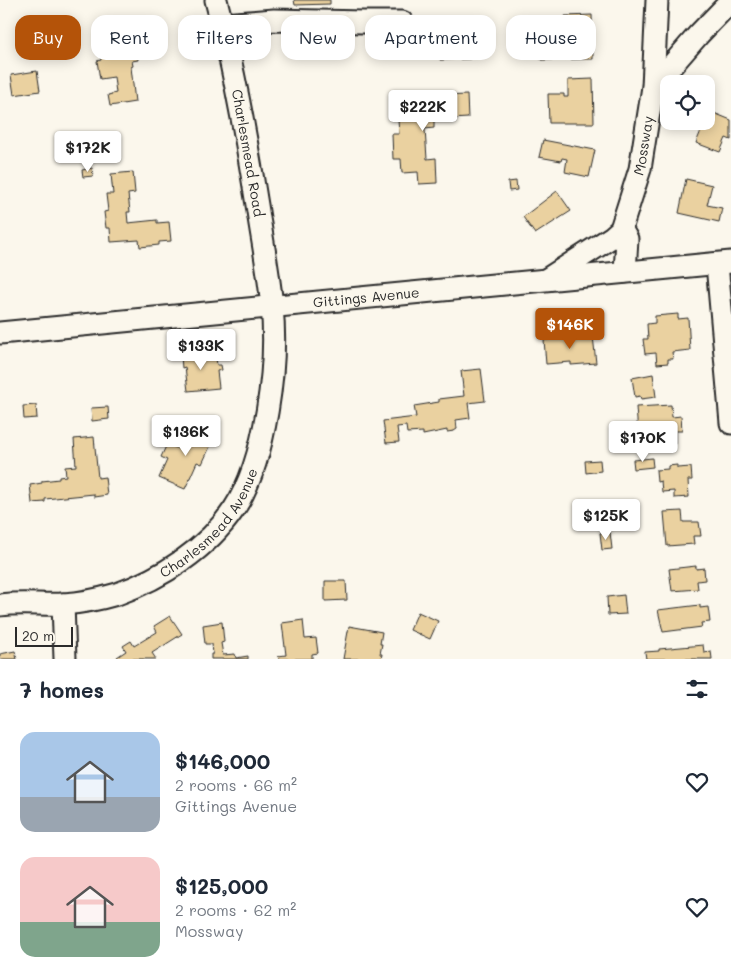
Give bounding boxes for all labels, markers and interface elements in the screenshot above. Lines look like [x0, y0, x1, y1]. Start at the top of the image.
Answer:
chip: Buy [15, 15, 81, 60]
chip: Rent [91, 15, 168, 60]
chip: Filters [178, 15, 271, 60]
chip: New [281, 15, 355, 60]
chip: Apartment [365, 15, 496, 60]
chip: House [506, 15, 596, 60]
map controls [660, 75, 715, 130]
button: locate [660, 75, 715, 130]
street label: Charlesmead Road [228, 88, 269, 218]
pin: $222K [388, 90, 458, 132]
text: $222K [399, 95, 447, 116]
street label: Mossway [629, 114, 657, 178]
pin: $172K [53, 130, 123, 173]
text: $172K [65, 136, 111, 157]
street label: Gittings Avenue [312, 282, 420, 312]
pin: $146K [535, 308, 605, 350]
text: $146K [546, 313, 594, 334]
pin: $133K [166, 328, 236, 371]
text: $133K [178, 334, 224, 355]
pin: $136K [151, 414, 221, 457]
text: $136K [163, 420, 209, 441]
pin: $170K [608, 420, 678, 463]
text: $170K [620, 426, 666, 447]
street label: Charlesmead Avenue [156, 465, 261, 582]
pin: $125K [571, 498, 641, 541]
text: $125K [583, 504, 629, 525]
scale bar [15, 624, 72, 647]
text: 20 m [22, 626, 54, 645]
icon: filters [683, 675, 711, 703]
text: 7 homes [20, 676, 104, 703]
text: $146,000 [175, 747, 270, 774]
icon: home [60, 752, 120, 812]
icon: heart [683, 768, 711, 796]
text: 2 rooms · 66 m² [175, 774, 297, 795]
text: Gittings Avenue [175, 795, 297, 816]
text: $125,000 [175, 872, 268, 899]
icon: home [60, 877, 120, 937]
icon: heart [683, 893, 711, 921]
text: 2 rooms · 62 m² [175, 899, 296, 920]
text: Mossway [175, 920, 244, 941]

